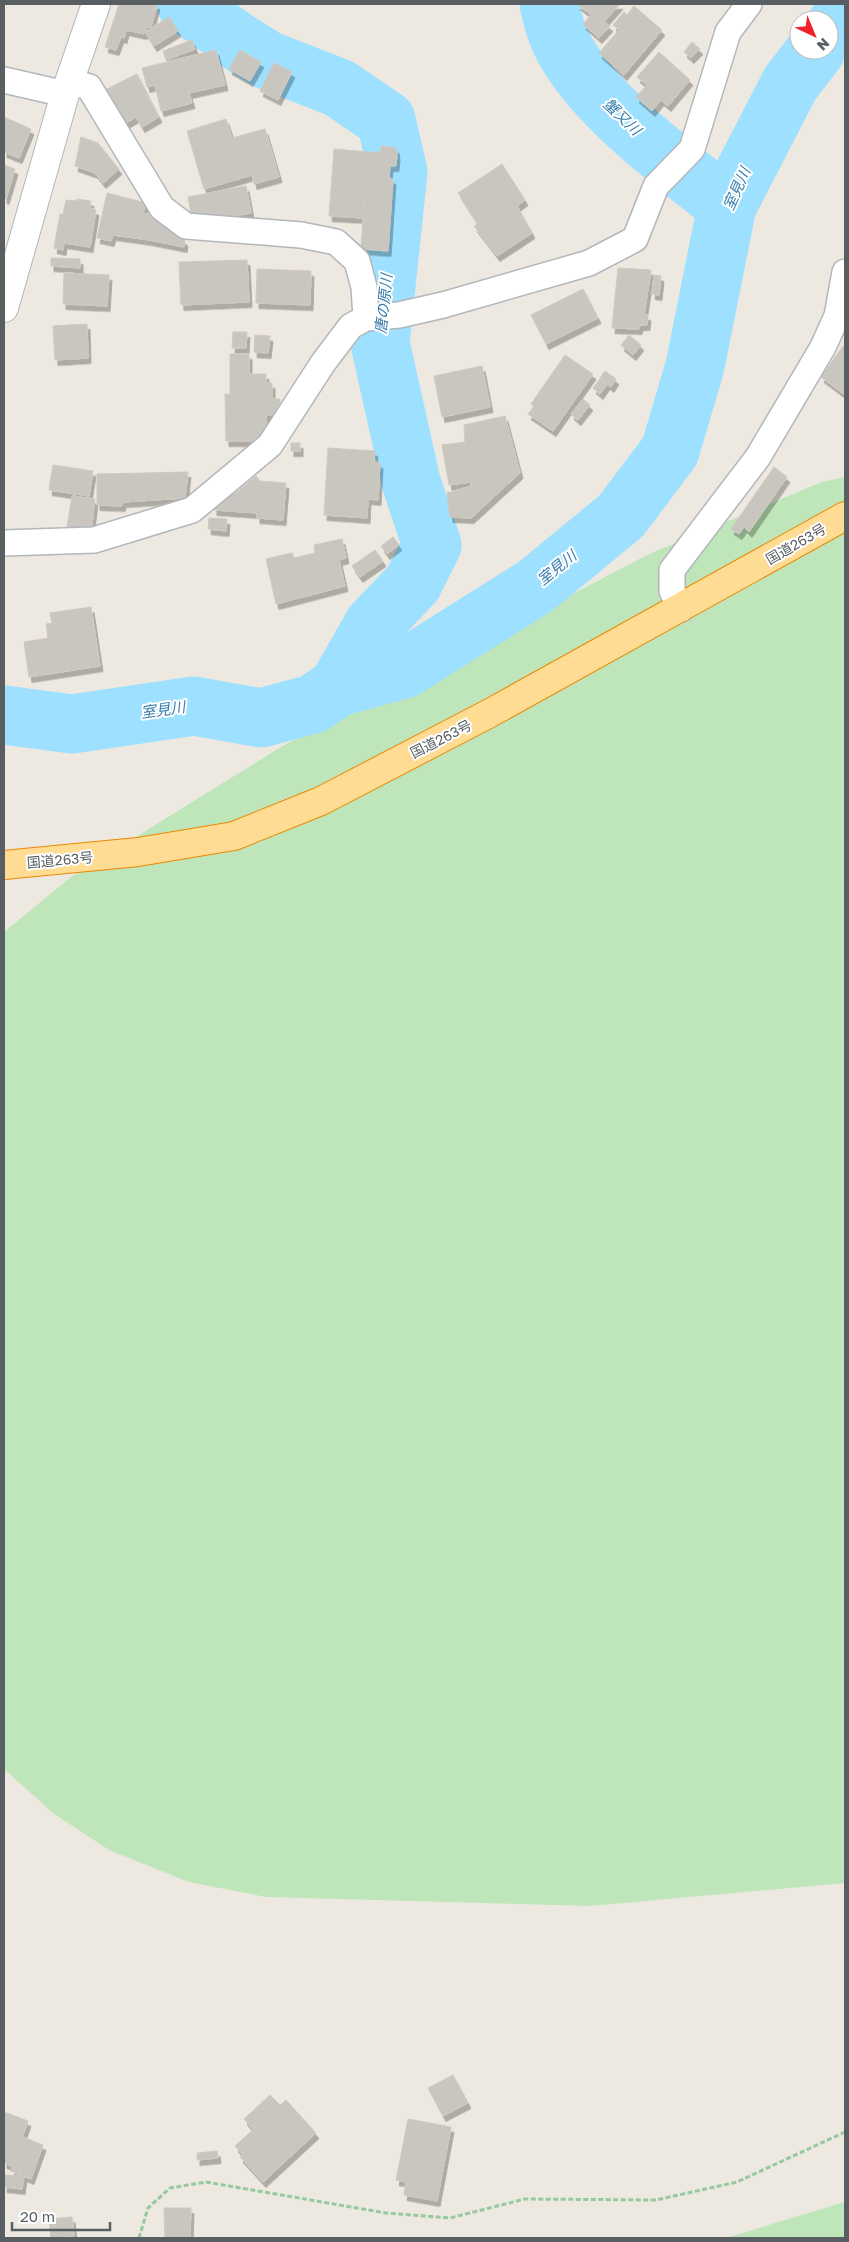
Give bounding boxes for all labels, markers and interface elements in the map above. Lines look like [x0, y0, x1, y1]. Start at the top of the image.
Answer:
north arrow [789, 10, 839, 60]
text: N [814, 35, 833, 55]
water label: 蟹又川 [600, 94, 647, 140]
water label: 室見川 [719, 163, 754, 213]
water label: 唐の原川 [371, 271, 395, 335]
street label: 国道263号 [763, 520, 829, 568]
water label: 室見川 [533, 545, 581, 588]
water label: 室見川 [139, 697, 188, 721]
street label: 国道263号 [407, 716, 474, 761]
street label: 国道263号 [26, 848, 94, 871]
scale bar [12, 2200, 110, 2232]
text: 20 m [20, 2207, 55, 2225]

